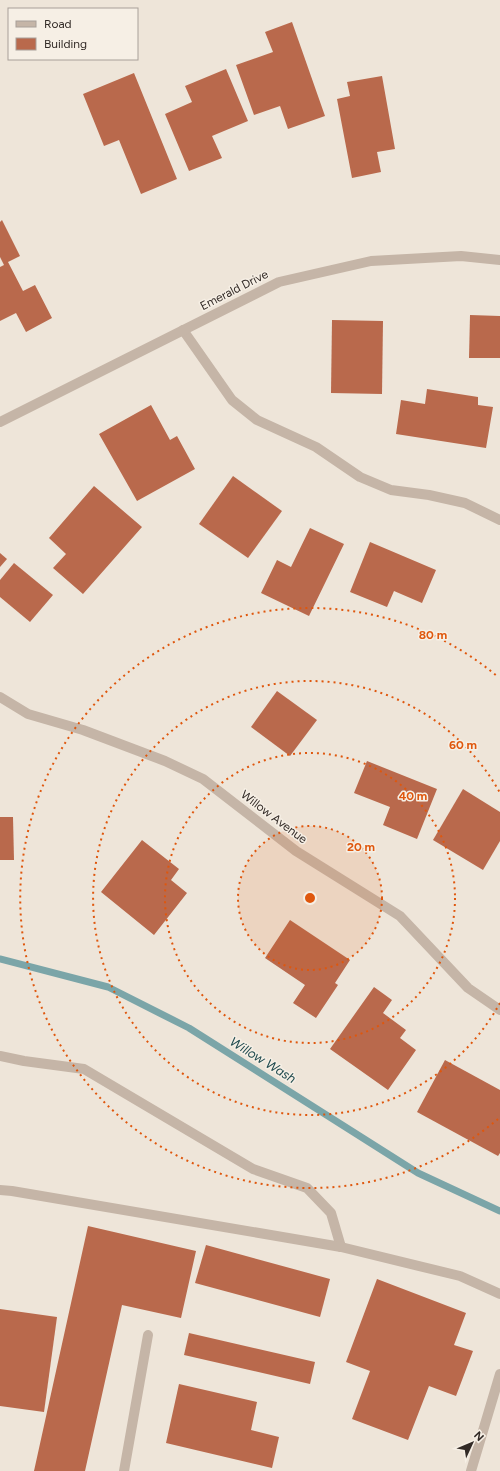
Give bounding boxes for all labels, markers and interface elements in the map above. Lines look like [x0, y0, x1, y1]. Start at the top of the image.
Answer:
legend [8, 8, 138, 60]
text: Road [44, 17, 72, 31]
text: Building [44, 37, 87, 51]
street label: Emerald Drive [198, 267, 271, 313]
text: 80 m [419, 628, 447, 642]
text: 60 m [449, 738, 477, 752]
street label: Willow Avenue [238, 788, 310, 847]
text: 40 m [399, 789, 427, 803]
text: 20 m [347, 840, 375, 854]
centre of rings [303, 891, 317, 905]
water label: Willow Wash [227, 1034, 299, 1086]
north arrow [452, 1423, 492, 1463]
text: N [471, 1429, 486, 1444]

